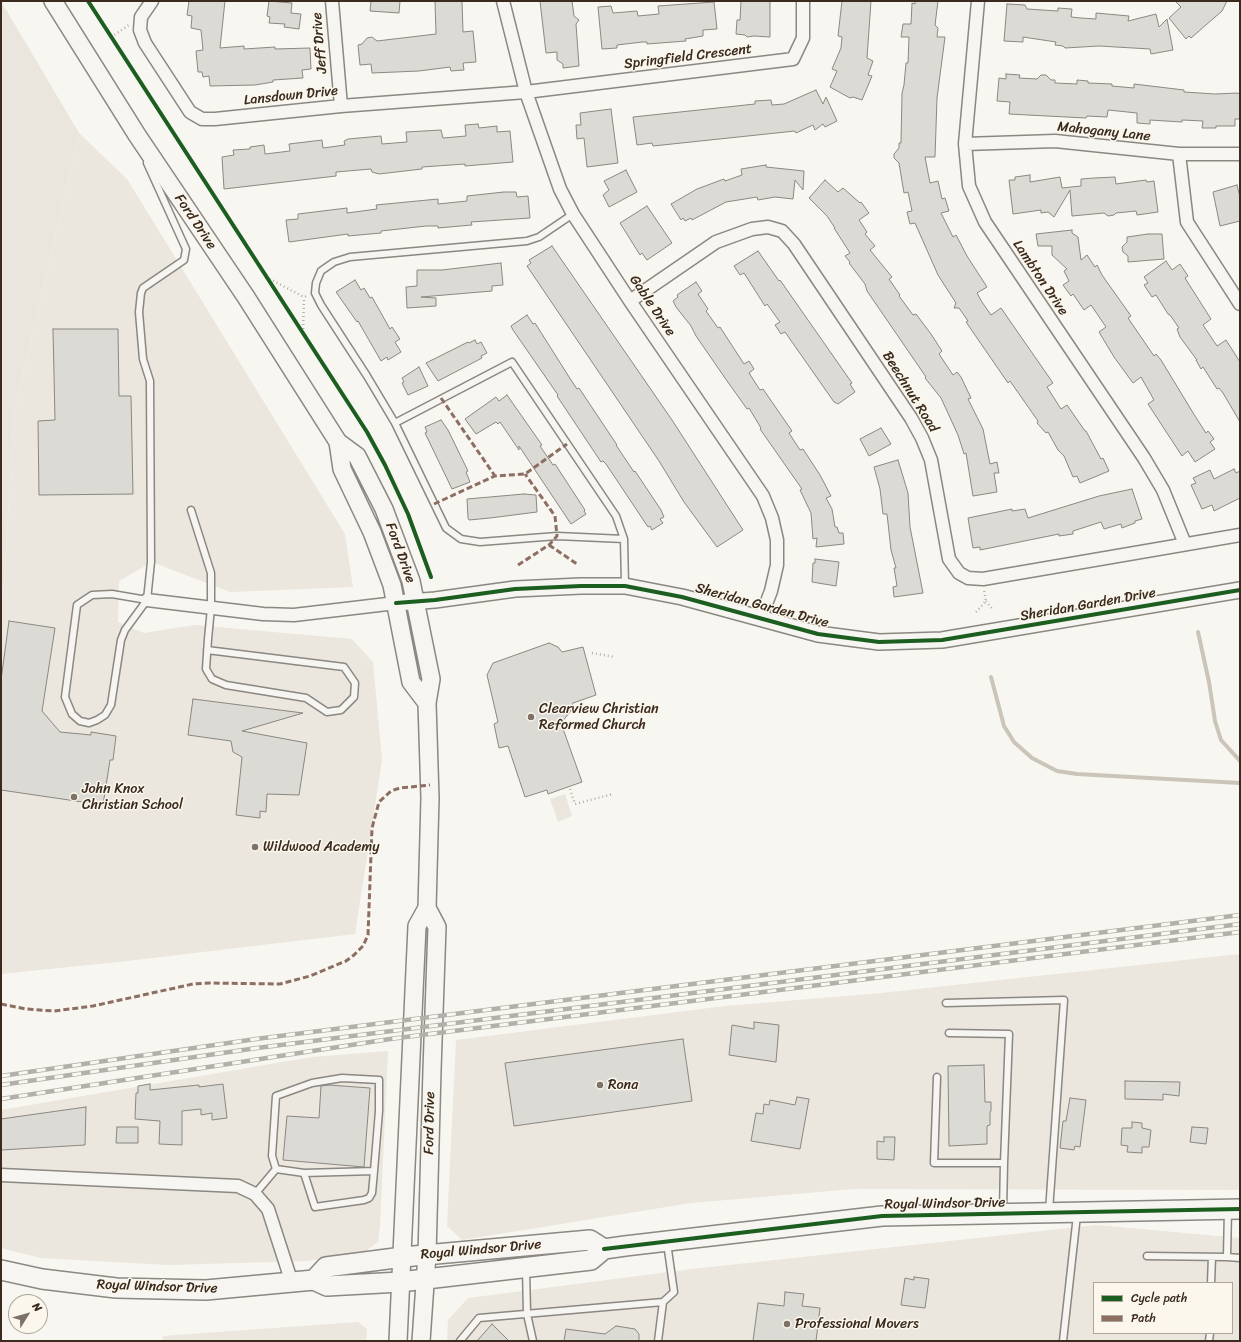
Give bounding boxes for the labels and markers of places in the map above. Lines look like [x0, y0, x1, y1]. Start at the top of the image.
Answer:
place label: Clearview Christian Reformed Church [539, 701, 659, 734]
marker: Clearview Christian Reformed Church [526, 712, 536, 722]
place label: John Knox Christian School [82, 781, 183, 814]
marker: John Knox Christian School [69, 792, 79, 802]
place label: Wildwood Academy [263, 839, 380, 855]
marker: Wildwood Academy [250, 842, 260, 852]
place label: Rona [608, 1077, 638, 1093]
marker: Rona [595, 1080, 605, 1090]
place label: Professional Movers [795, 1316, 919, 1332]
marker: Professional Movers [782, 1319, 792, 1329]

